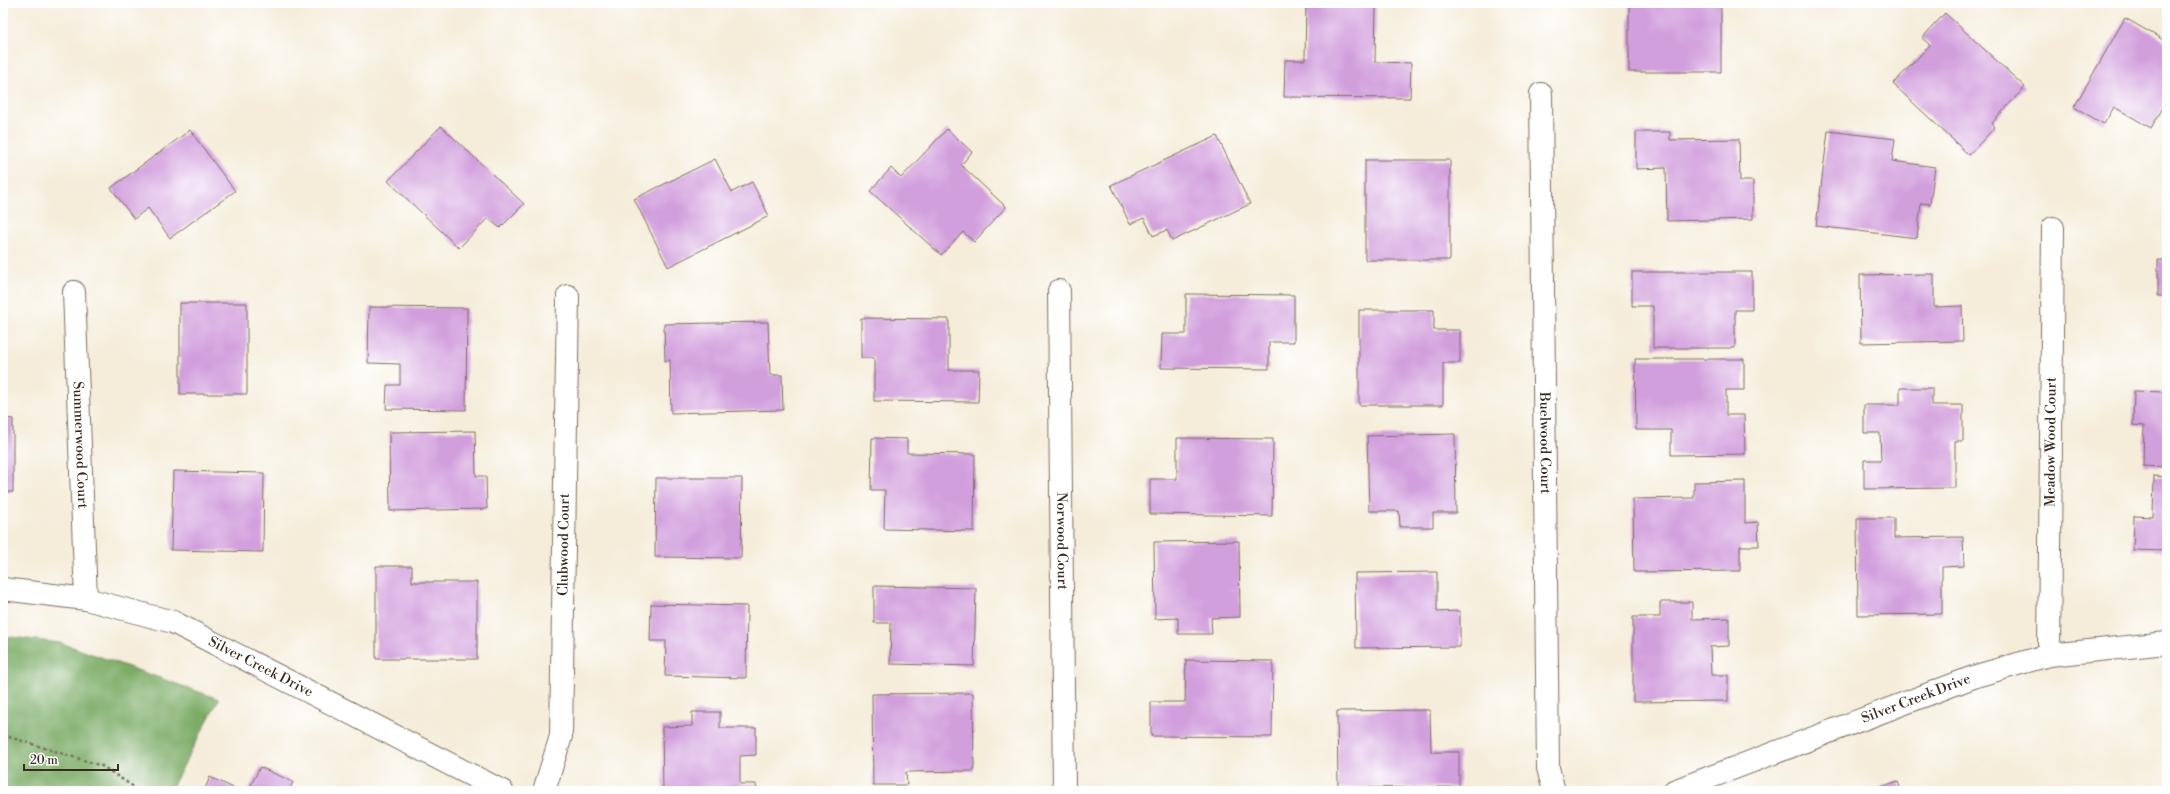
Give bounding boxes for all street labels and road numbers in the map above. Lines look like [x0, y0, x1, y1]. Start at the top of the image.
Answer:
street label: Meadow Wood Court [2041, 377, 2061, 507]
street label: Summerwood Court [68, 381, 91, 509]
street label: Buelwood Court [1535, 391, 1554, 494]
street label: Norwood Court [1052, 492, 1071, 590]
street label: Clubwood Court [554, 493, 574, 596]
street label: Silver Creek Drive [205, 633, 316, 701]
street label: Silver Creek Drive [1859, 670, 1973, 728]

